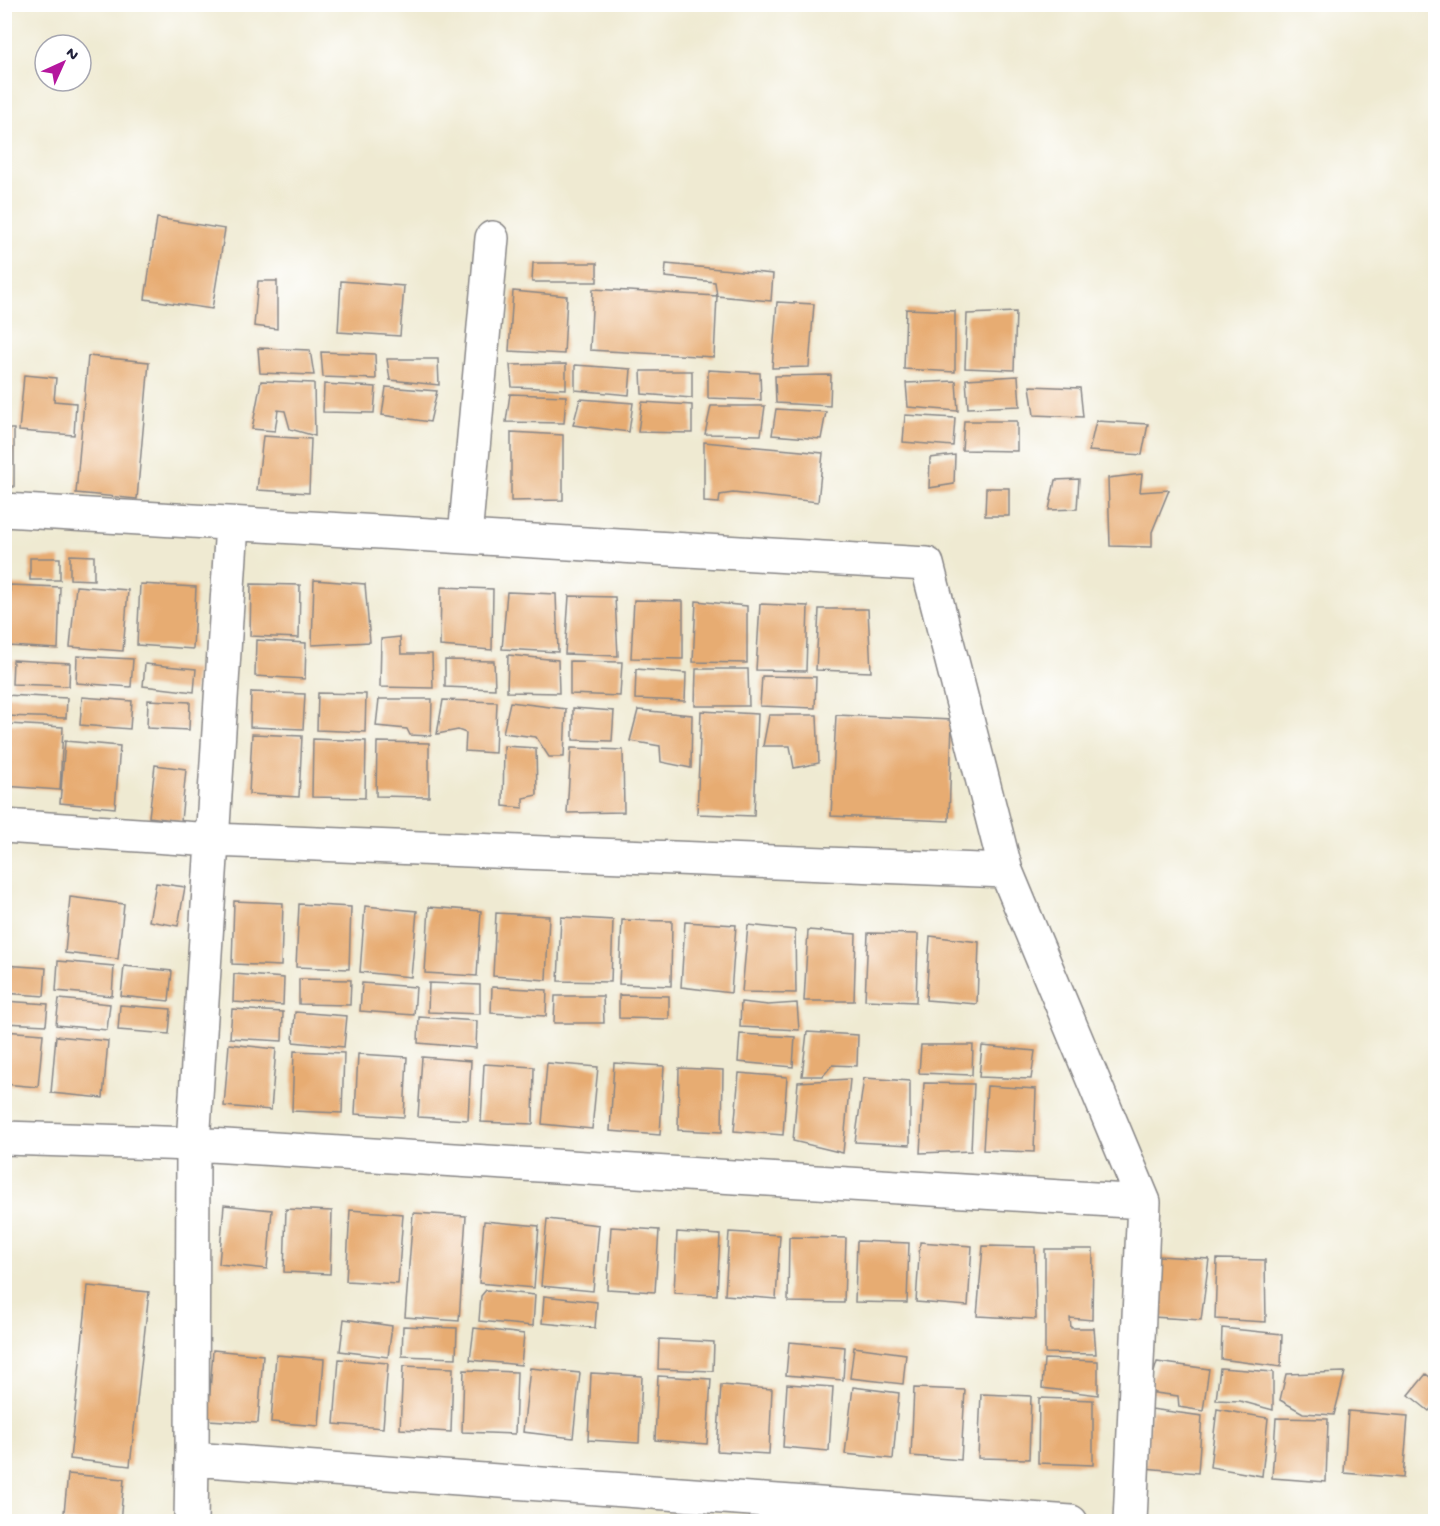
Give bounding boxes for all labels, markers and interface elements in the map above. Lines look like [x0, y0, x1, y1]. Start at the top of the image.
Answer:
north arrow [33, 33, 93, 93]
text: N [61, 44, 82, 66]

